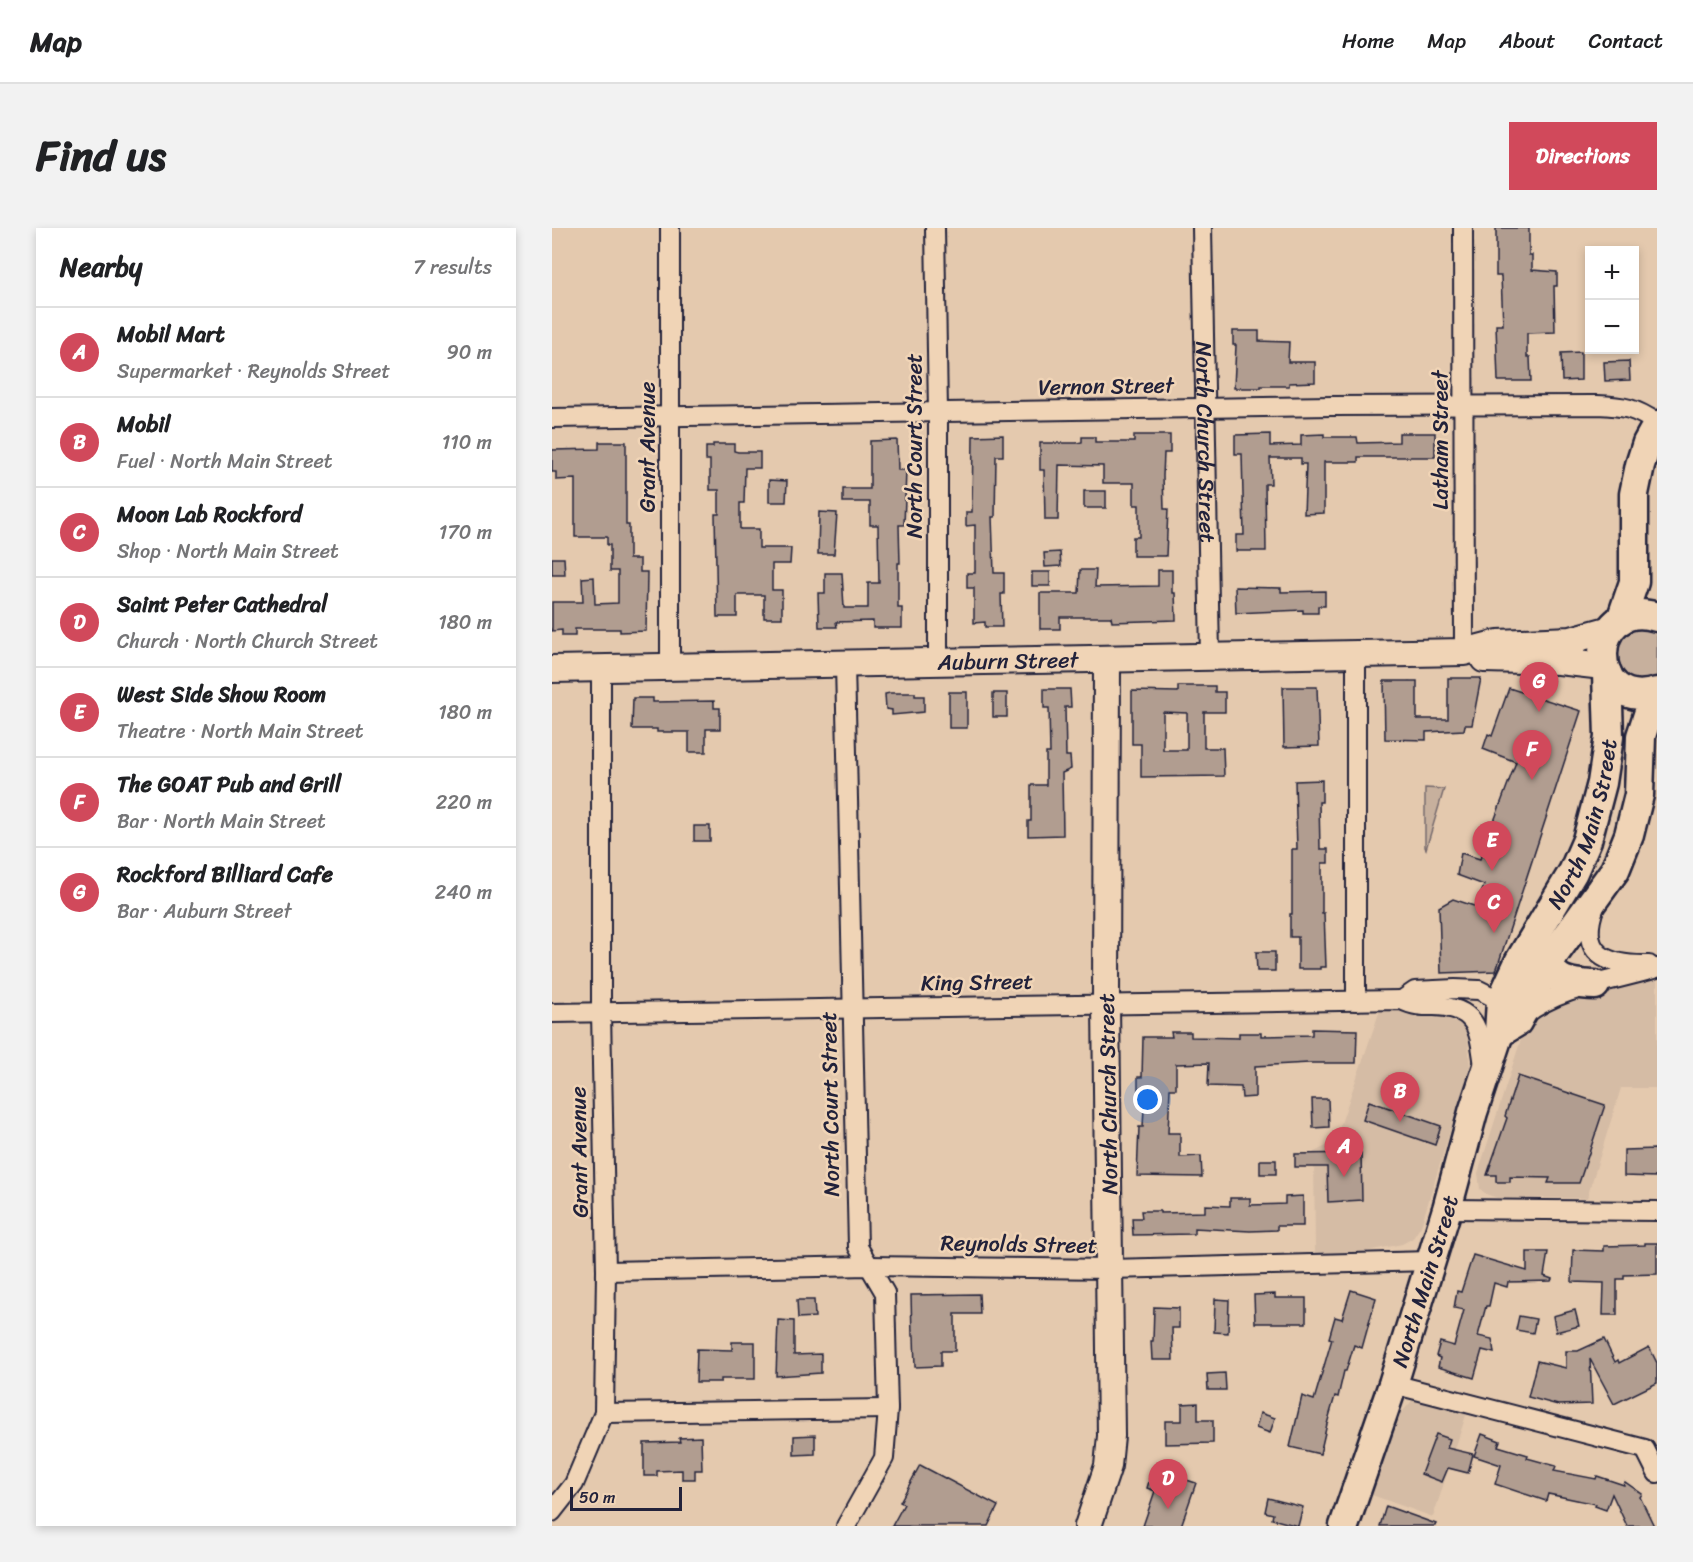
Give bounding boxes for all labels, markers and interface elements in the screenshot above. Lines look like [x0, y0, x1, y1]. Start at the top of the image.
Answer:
text: Map [30, 17, 82, 66]
text: Home [1342, 22, 1394, 60]
text: Map [1427, 22, 1466, 60]
text: About [1499, 22, 1556, 60]
text: Contact [1589, 22, 1663, 60]
text: Find us [36, 119, 166, 193]
button: Directions [1509, 122, 1657, 190]
text: Nearby [60, 244, 142, 290]
map controls [1585, 246, 1639, 354]
button: + [1585, 246, 1639, 300]
text: 7 results [413, 250, 492, 285]
button: − [1585, 300, 1639, 354]
text: Mobil Mart [117, 315, 225, 354]
text: A [73, 335, 86, 370]
text: 90 m [447, 335, 492, 370]
street label: North Church Street [1185, 341, 1227, 543]
street label: North Court Street [895, 353, 934, 539]
text: Supermarket · Reynolds Street [117, 354, 390, 389]
street label: Vernon Street [1038, 365, 1175, 407]
street label: Latham Street [1421, 369, 1460, 510]
street label: Grant Avenue [628, 381, 667, 513]
text: Mobil [117, 405, 171, 444]
text: B [73, 425, 86, 460]
text: 110 m [442, 425, 492, 460]
text: Fuel · North Main Street [117, 444, 333, 479]
text: Moon Lab Rockford [117, 495, 302, 534]
text: C [73, 515, 86, 550]
text: 170 m [439, 515, 492, 550]
text: Shop · North Main Street [117, 534, 339, 569]
text: Saint Peter Cathedral [117, 585, 327, 624]
text: D [74, 605, 85, 640]
text: 180 m [438, 605, 492, 640]
text: Church · North Church Street [117, 624, 378, 659]
street label: Auburn Street [936, 640, 1080, 681]
pin: G [1520, 662, 1558, 712]
text: West Side Show Room [117, 675, 326, 714]
text: E [74, 695, 85, 730]
text: 180 m [438, 695, 492, 730]
text: Theatre · North Main Street [117, 714, 363, 749]
pin: F [1512, 730, 1552, 780]
street label: North Main Street [1536, 736, 1628, 917]
text: The GOAT Pub and Grill [117, 765, 341, 804]
text: F [74, 785, 85, 820]
text: 220 m [436, 785, 492, 820]
text: Bar · North Main Street [117, 804, 326, 839]
pin: E [1472, 822, 1512, 871]
text: Rockford Billiard Cafe [117, 855, 333, 894]
text: G [73, 875, 86, 910]
text: 240 m [435, 875, 492, 910]
pin: C [1474, 884, 1514, 933]
text: Bar · Auburn Street [117, 894, 292, 929]
street label: King Street [921, 962, 1034, 1002]
street label: North Church Street [1087, 993, 1129, 1195]
street label: North Court Street [809, 1011, 851, 1197]
pin: B [1380, 1072, 1420, 1122]
your location [1133, 1085, 1162, 1114]
street label: Grant Avenue [558, 1086, 600, 1218]
pin: A [1324, 1128, 1364, 1177]
street label: North Main Street [1380, 1190, 1470, 1372]
street label: Reynolds Street [940, 1223, 1098, 1265]
pin: D [1148, 1460, 1188, 1509]
text: 50 m [579, 1483, 615, 1512]
scale bar [570, 1484, 682, 1512]

